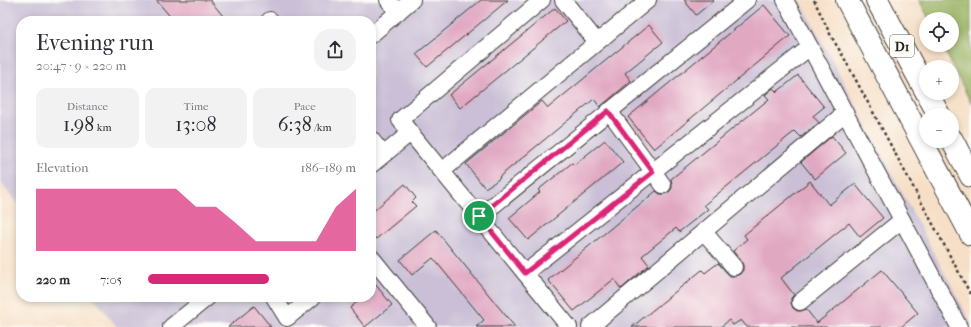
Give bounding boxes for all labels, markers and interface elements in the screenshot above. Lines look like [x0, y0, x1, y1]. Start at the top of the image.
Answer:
map controls [919, 12, 959, 148]
button: locate [919, 12, 959, 52]
button: share [314, 29, 356, 71]
text: Evening run [36, 30, 154, 56]
road number: D1 [890, 35, 914, 57]
text: 20:47 · 9 × 220 m [36, 58, 126, 73]
button: + [919, 60, 959, 100]
text: Distance [67, 100, 108, 113]
text: Time [183, 100, 208, 113]
text: Pace [294, 100, 316, 113]
button: − [919, 108, 959, 148]
text: 1.98 [63, 113, 94, 136]
text: 13:08 [175, 113, 217, 136]
text: 6:38 [278, 113, 312, 136]
text: km [94, 121, 112, 134]
text: /km [312, 121, 332, 134]
text: Elevation [36, 160, 89, 175]
text: 186–189 m [301, 160, 356, 175]
pin [462, 199, 496, 233]
icon: arrive [468, 205, 490, 227]
text: 220 m [36, 272, 70, 287]
text: 7:05 [100, 272, 122, 287]

